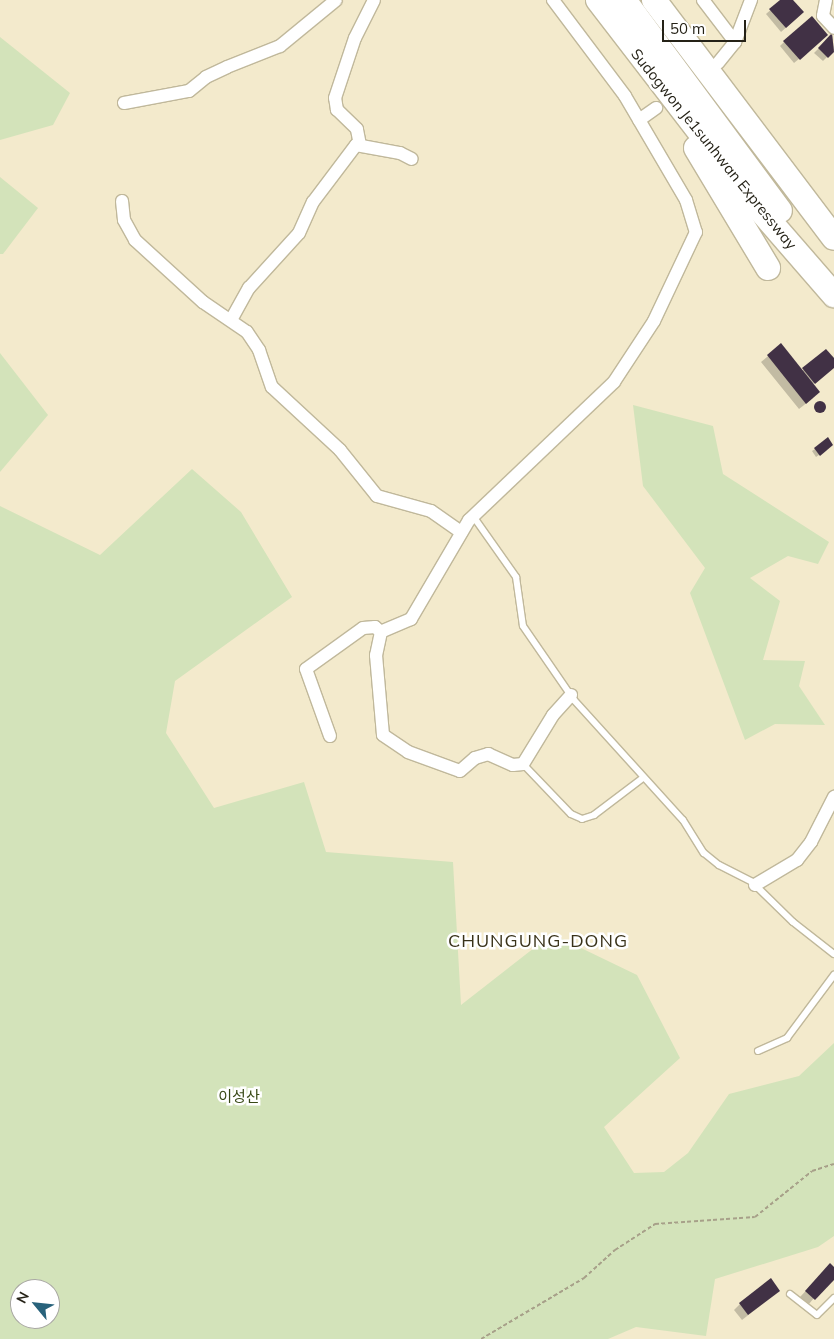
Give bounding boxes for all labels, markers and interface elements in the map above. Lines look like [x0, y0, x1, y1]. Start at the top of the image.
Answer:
scale bar [664, 10, 748, 42]
text: 50 m [670, 19, 705, 38]
street label: Sudogwon Je1sunhwan Expressway [627, 45, 801, 253]
district label: CHUNGUNG-DONG [446, 930, 630, 952]
park label: 이성산 [218, 1088, 260, 1106]
north arrow [10, 1279, 60, 1329]
text: N [12, 1289, 33, 1306]

